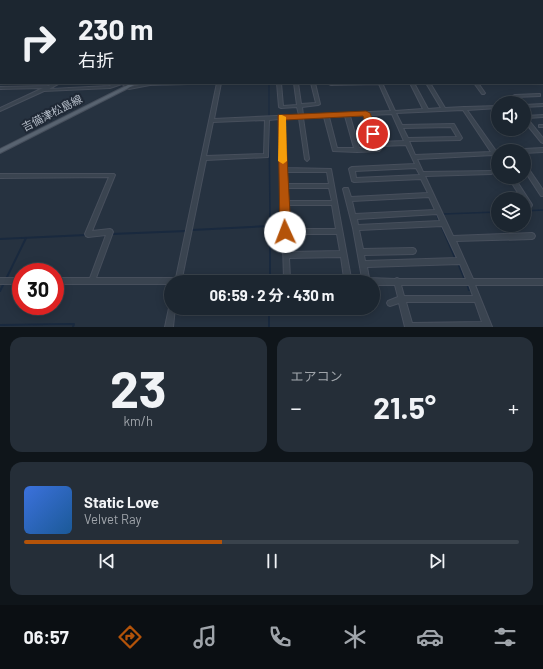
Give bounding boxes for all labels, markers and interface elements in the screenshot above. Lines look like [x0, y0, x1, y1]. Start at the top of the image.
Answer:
text: 230 m [78, 12, 153, 46]
icon: right [12, 16, 64, 68]
text: 右折 [78, 49, 114, 71]
street label: 吉備津松島線 [19, 92, 84, 133]
map controls [491, 96, 531, 232]
button: sound [491, 96, 531, 136]
pin [356, 117, 390, 151]
icon: arrive [362, 123, 384, 145]
button: search [491, 144, 531, 184]
button: layers [491, 192, 531, 232]
position arrow [264, 211, 306, 253]
speed limit sign: 30 [12, 263, 64, 315]
text: 06:59 · 2 分 · 430 m [210, 286, 334, 304]
text: 23 [110, 356, 166, 418]
text: エアコン [291, 368, 343, 384]
text: 21.5° [373, 389, 436, 425]
text: − [291, 394, 302, 420]
text: + [508, 394, 519, 420]
text: km/h [124, 413, 153, 429]
text: Static Love [84, 493, 159, 511]
text: Velvet Ray [84, 511, 142, 527]
icon: previous [96, 550, 118, 572]
icon: pause [261, 550, 283, 572]
icon: next [426, 550, 448, 572]
icon: directions [116, 623, 144, 651]
icon: music [191, 623, 219, 651]
icon: phone [266, 623, 294, 651]
icon: climate [341, 623, 369, 651]
icon: car [416, 623, 444, 651]
icon: filters [491, 623, 519, 651]
text: 06:57 [24, 626, 69, 648]

